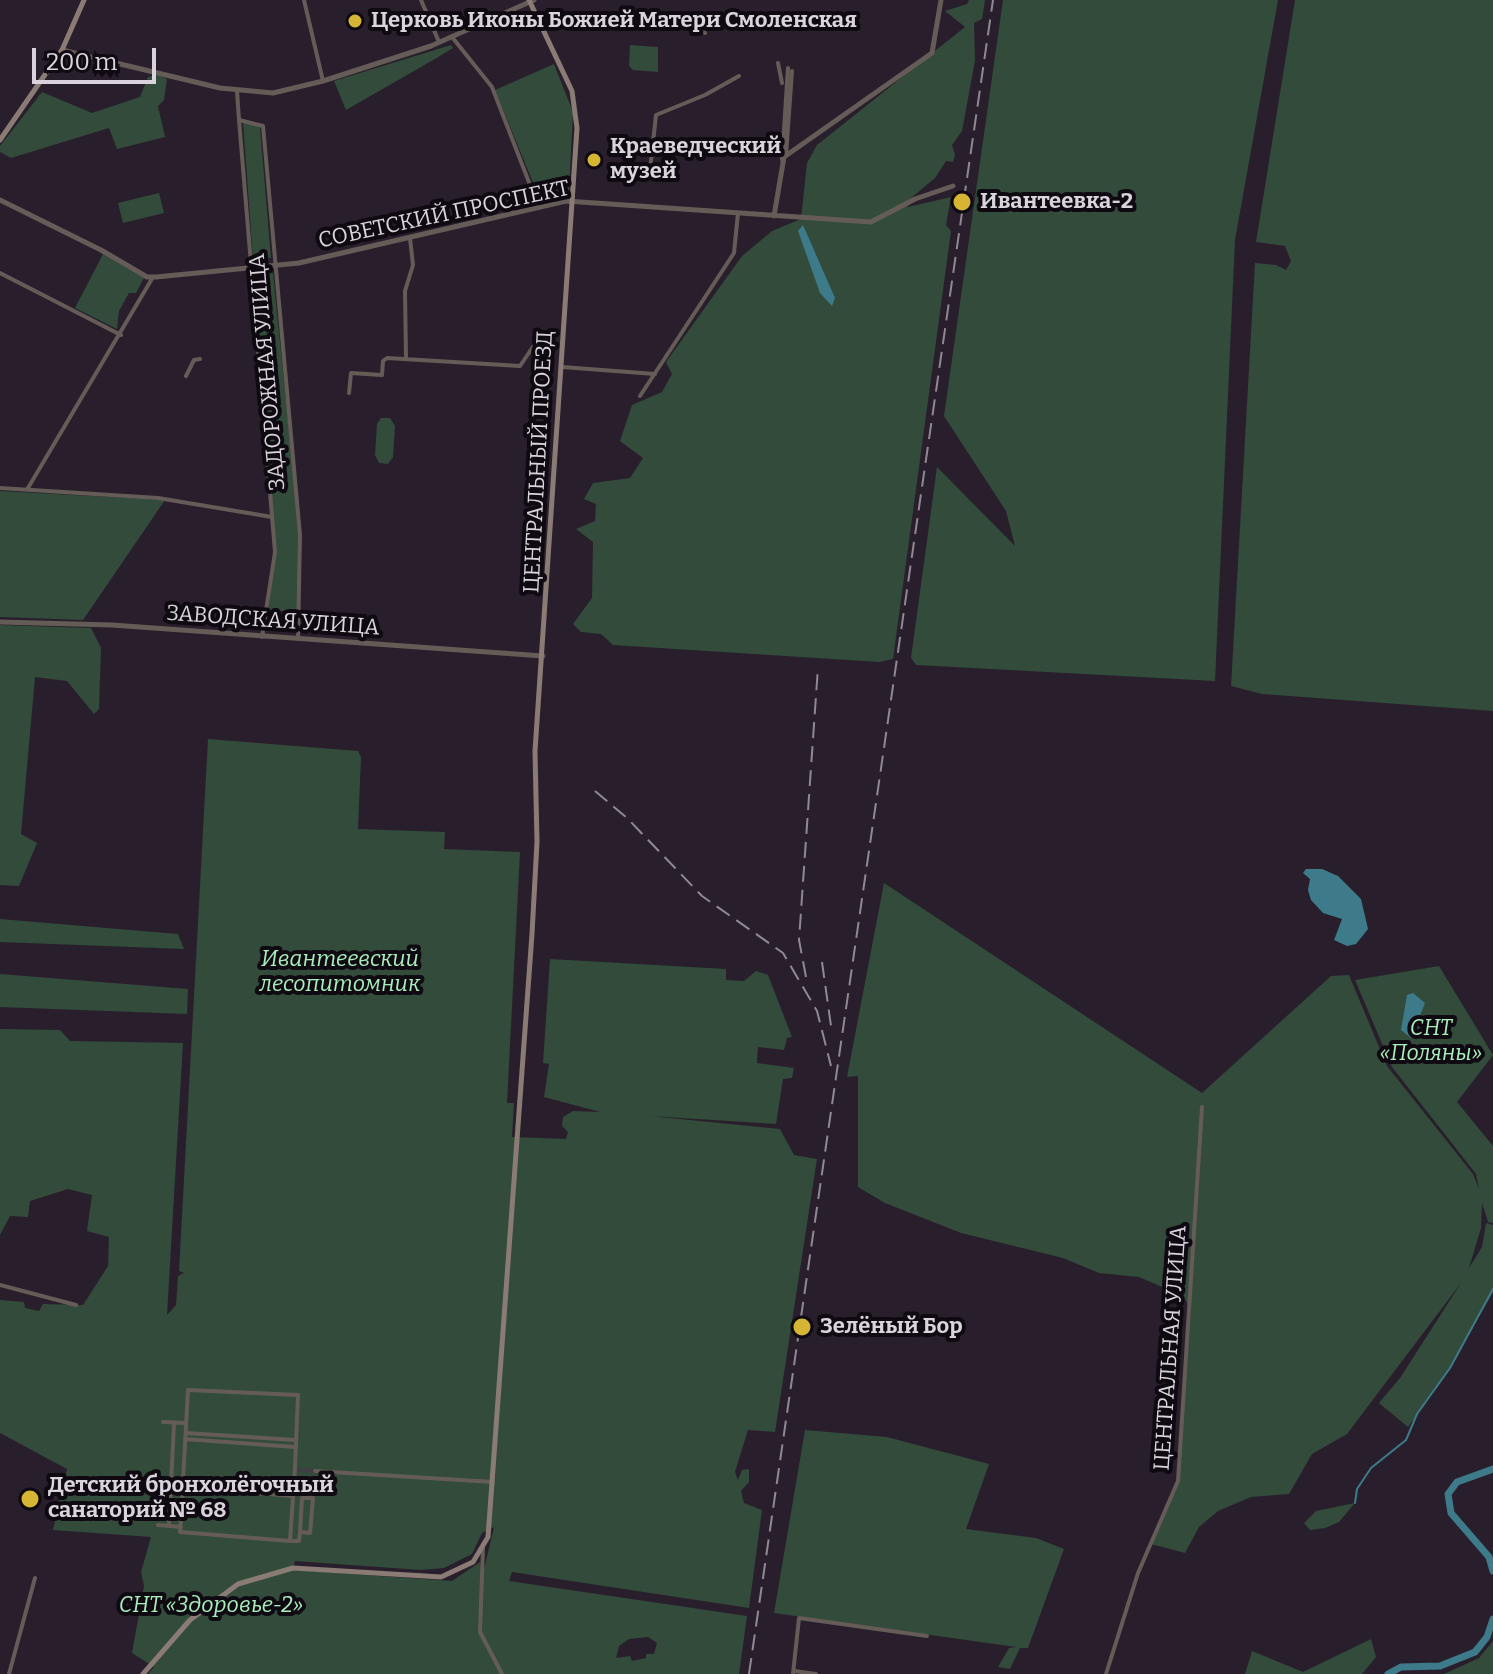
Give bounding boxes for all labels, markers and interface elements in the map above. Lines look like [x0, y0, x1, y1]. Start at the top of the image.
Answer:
place label: Церковь Иконы Божией Матери Смоленская [371, 8, 857, 34]
marker: Церковь Иконы Божией Матери Смоленская [346, 12, 364, 30]
scale bar [36, 32, 160, 82]
text: 200 m [46, 48, 118, 76]
place label: Краеведческий музей [610, 134, 781, 186]
marker: Краеведческий музей [585, 151, 603, 169]
street label: СОВЕТСКИЙ ПРОСПЕКТ [316, 175, 572, 255]
place label: Ивантеевка-2 [980, 189, 1133, 215]
marker: Ивантеевка-2 [951, 191, 973, 213]
street label: ЗАДОРОЖНАЯ УЛИЦА [244, 252, 292, 492]
street label: ЦЕНТРАЛЬНЫЙ ПРОЕЗД [519, 330, 559, 594]
street label: ЗАВОДСКАЯ УЛИЦА [166, 600, 380, 642]
park label: Ивантеевский лесопитомник [260, 947, 420, 998]
park label: СНТ «Поляны» [1380, 1016, 1482, 1068]
street label: ЦЕНТРАЛЬНАЯ УЛИЦА [1149, 1225, 1193, 1471]
place label: Зелёный Бор [820, 1314, 963, 1340]
marker: Зелёный Бор [791, 1316, 813, 1338]
place label: Детский бронхолёгочный санаторий № 68 [48, 1473, 334, 1524]
marker: Детский бронхолёгочный санаторий № 68 [19, 1488, 41, 1510]
park label: СНТ «Здоровье-2» [119, 1593, 303, 1619]

